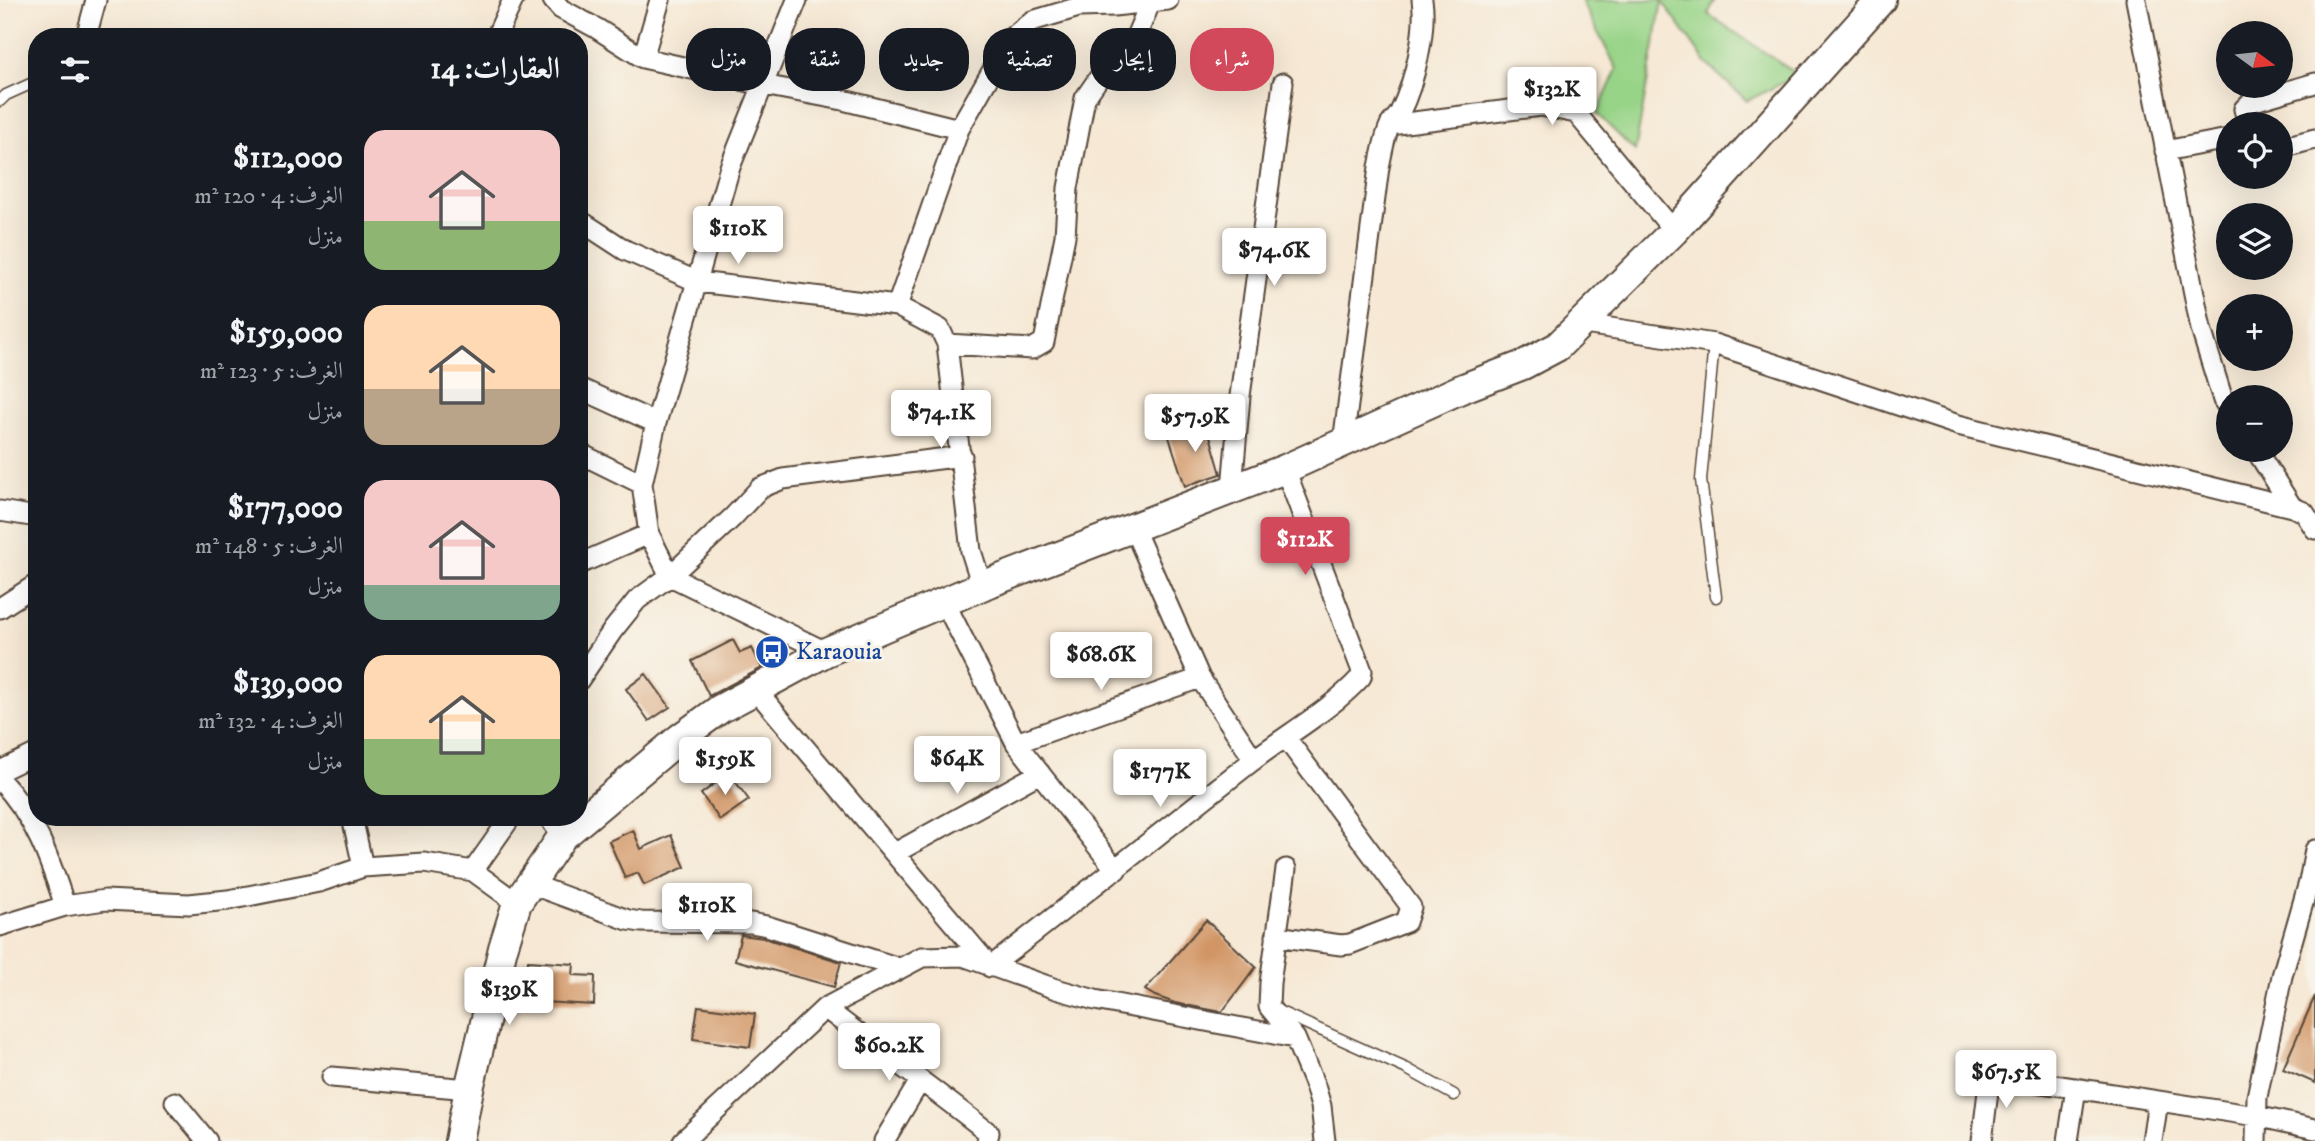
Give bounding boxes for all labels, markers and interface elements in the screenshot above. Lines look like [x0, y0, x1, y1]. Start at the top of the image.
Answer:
north arrow [2216, 21, 2292, 98]
map controls [2216, 21, 2293, 462]
chip: منزل [686, 28, 771, 91]
chip: شقة [785, 28, 865, 91]
chip: جديد [879, 28, 969, 91]
chip: تصفية [983, 28, 1076, 91]
chip: إيجار [1090, 28, 1176, 91]
chip: شراء [1190, 28, 1274, 91]
icon: filters [56, 51, 94, 89]
text: العقارات: 14 [430, 51, 560, 88]
pin: $132K [1503, 68, 1601, 127]
text: $132K [1523, 75, 1581, 104]
button: locate [2216, 112, 2293, 189]
text: $112,000 [233, 140, 343, 177]
icon: home [420, 158, 504, 242]
text: الغرف: 4 · 120 m² [194, 182, 343, 211]
button: layers [2216, 203, 2293, 280]
pin: $110K [689, 206, 787, 266]
text: $110K [709, 214, 767, 243]
text: منزل [308, 223, 343, 252]
pin: $74.6K [1217, 229, 1331, 288]
text: $74.6K [1238, 236, 1310, 265]
button: + [2216, 294, 2293, 371]
text: $159,000 [229, 315, 343, 352]
icon: home [420, 333, 504, 417]
text: الغرف: 5 · 123 m² [200, 357, 343, 386]
button: − [2216, 385, 2293, 462]
pin: $74.1K [884, 391, 998, 450]
pin: $57.9K [1138, 394, 1252, 454]
text: منزل [308, 398, 343, 427]
text: $74.1K [907, 398, 975, 427]
text: $57.9K [1160, 402, 1230, 431]
text: $177,000 [228, 490, 343, 527]
icon: home [420, 508, 504, 592]
pin: $112K [1256, 518, 1354, 577]
text: $112K [1277, 525, 1333, 554]
text: الغرف: 5 · 148 m² [195, 532, 343, 561]
text: منزل [308, 573, 343, 602]
pin: $68.6K [1044, 632, 1158, 692]
bus stop icon: Karaouia [753, 633, 791, 671]
place label: Karaouia [796, 637, 883, 667]
text: $68.6K [1066, 640, 1136, 669]
text: $139,000 [233, 665, 343, 702]
icon: home [420, 683, 504, 767]
text: الغرف: 4 · 132 m² [198, 707, 343, 736]
pin: $64K [916, 736, 998, 796]
pin: $159K [676, 738, 774, 797]
text: $64K [930, 744, 984, 773]
text: $159K [695, 745, 755, 774]
text: منزل [308, 748, 343, 777]
pin: $177K [1111, 750, 1209, 809]
text: $177K [1129, 757, 1191, 786]
pin: $110K [658, 884, 756, 943]
text: $110K [678, 891, 736, 920]
pin: $139K [460, 968, 558, 1027]
text: $139K [480, 975, 538, 1004]
pin: $60.2K [832, 1024, 946, 1083]
text: $60.2K [854, 1031, 924, 1060]
pin: $67.5K [1949, 1050, 2063, 1110]
text: $67.5K [1971, 1058, 2041, 1087]

